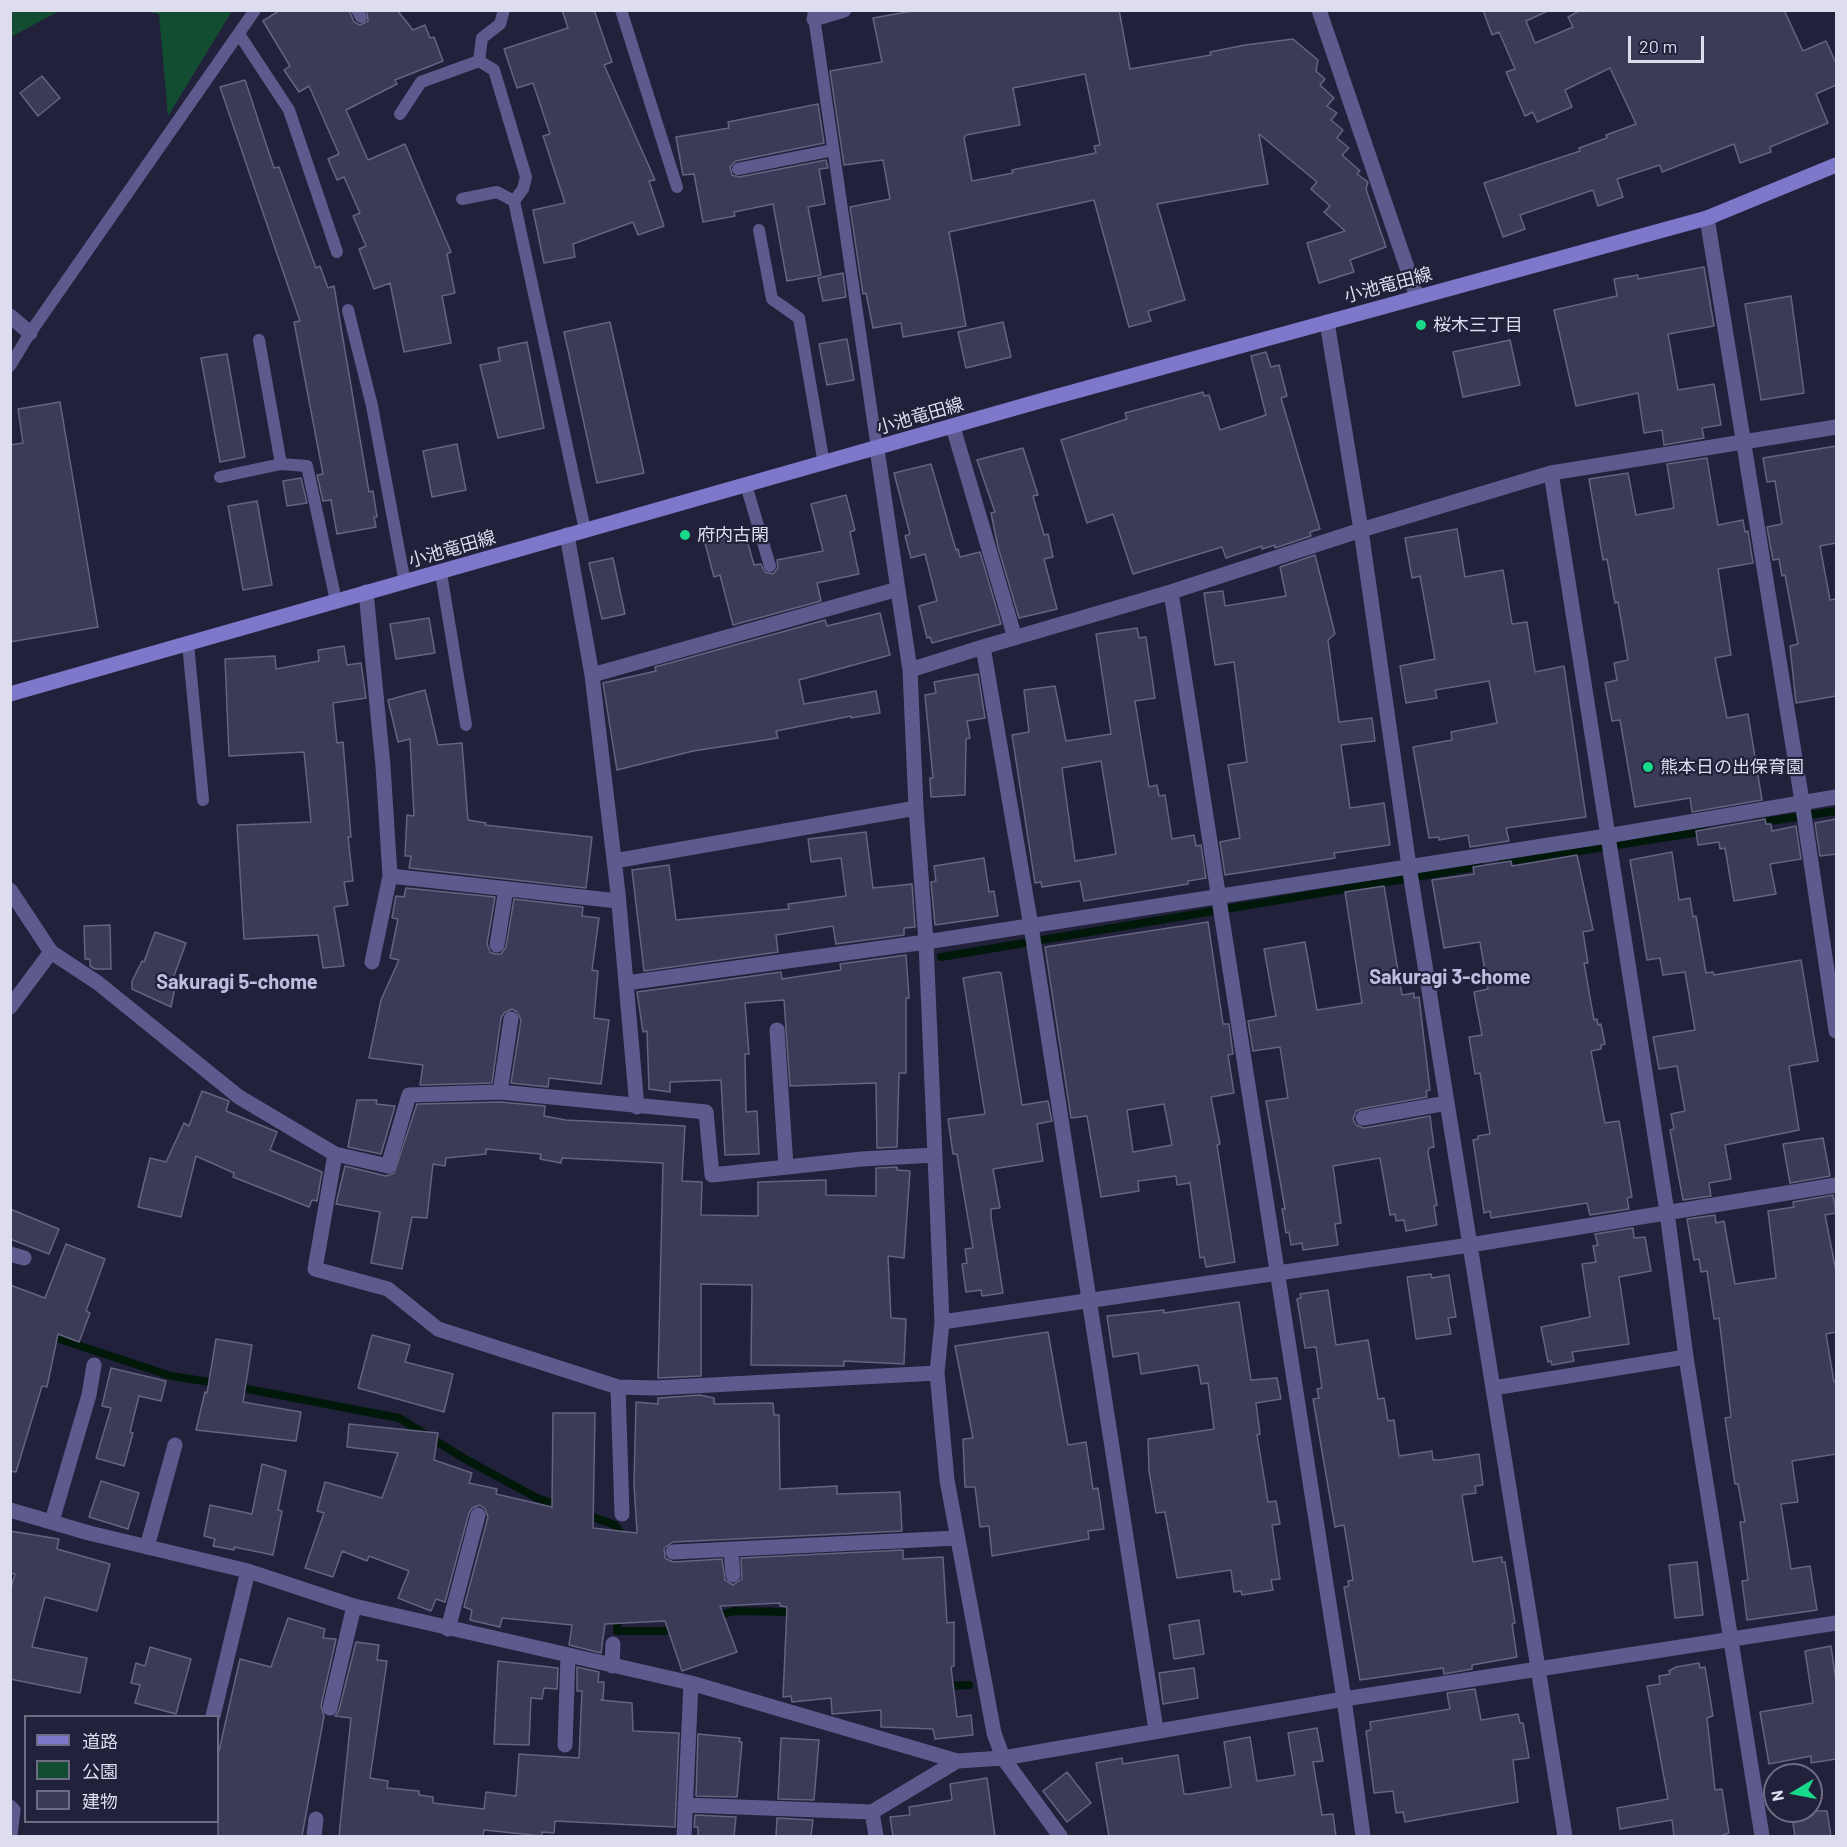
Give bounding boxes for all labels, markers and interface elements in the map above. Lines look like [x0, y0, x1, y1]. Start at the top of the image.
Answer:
scale bar [1631, 24, 1708, 62]
text: 20 m [1639, 35, 1677, 57]
street label: 小池竜田線 [1342, 263, 1434, 307]
place label: 桜木三丁目 [1433, 314, 1523, 336]
marker: 桜木三丁目 [1414, 318, 1428, 332]
street label: 小池竜田線 [874, 393, 966, 439]
place label: 府内古閑 [697, 524, 769, 546]
street label: 小池竜田線 [406, 526, 498, 572]
marker: 府内古閑 [678, 528, 692, 542]
place label: 熊本日の出保育園 [1660, 756, 1804, 778]
marker: 熊本日の出保育園 [1641, 760, 1655, 774]
district label: Sakuragi 3-chome [1369, 965, 1531, 989]
district label: Sakuragi 5-chome [156, 970, 318, 994]
legend [24, 1715, 219, 1823]
text: 道路 [82, 1730, 118, 1752]
text: 公園 [82, 1760, 118, 1782]
north arrow [1763, 1763, 1823, 1823]
text: N [1766, 1789, 1787, 1803]
text: 建物 [82, 1790, 118, 1812]

